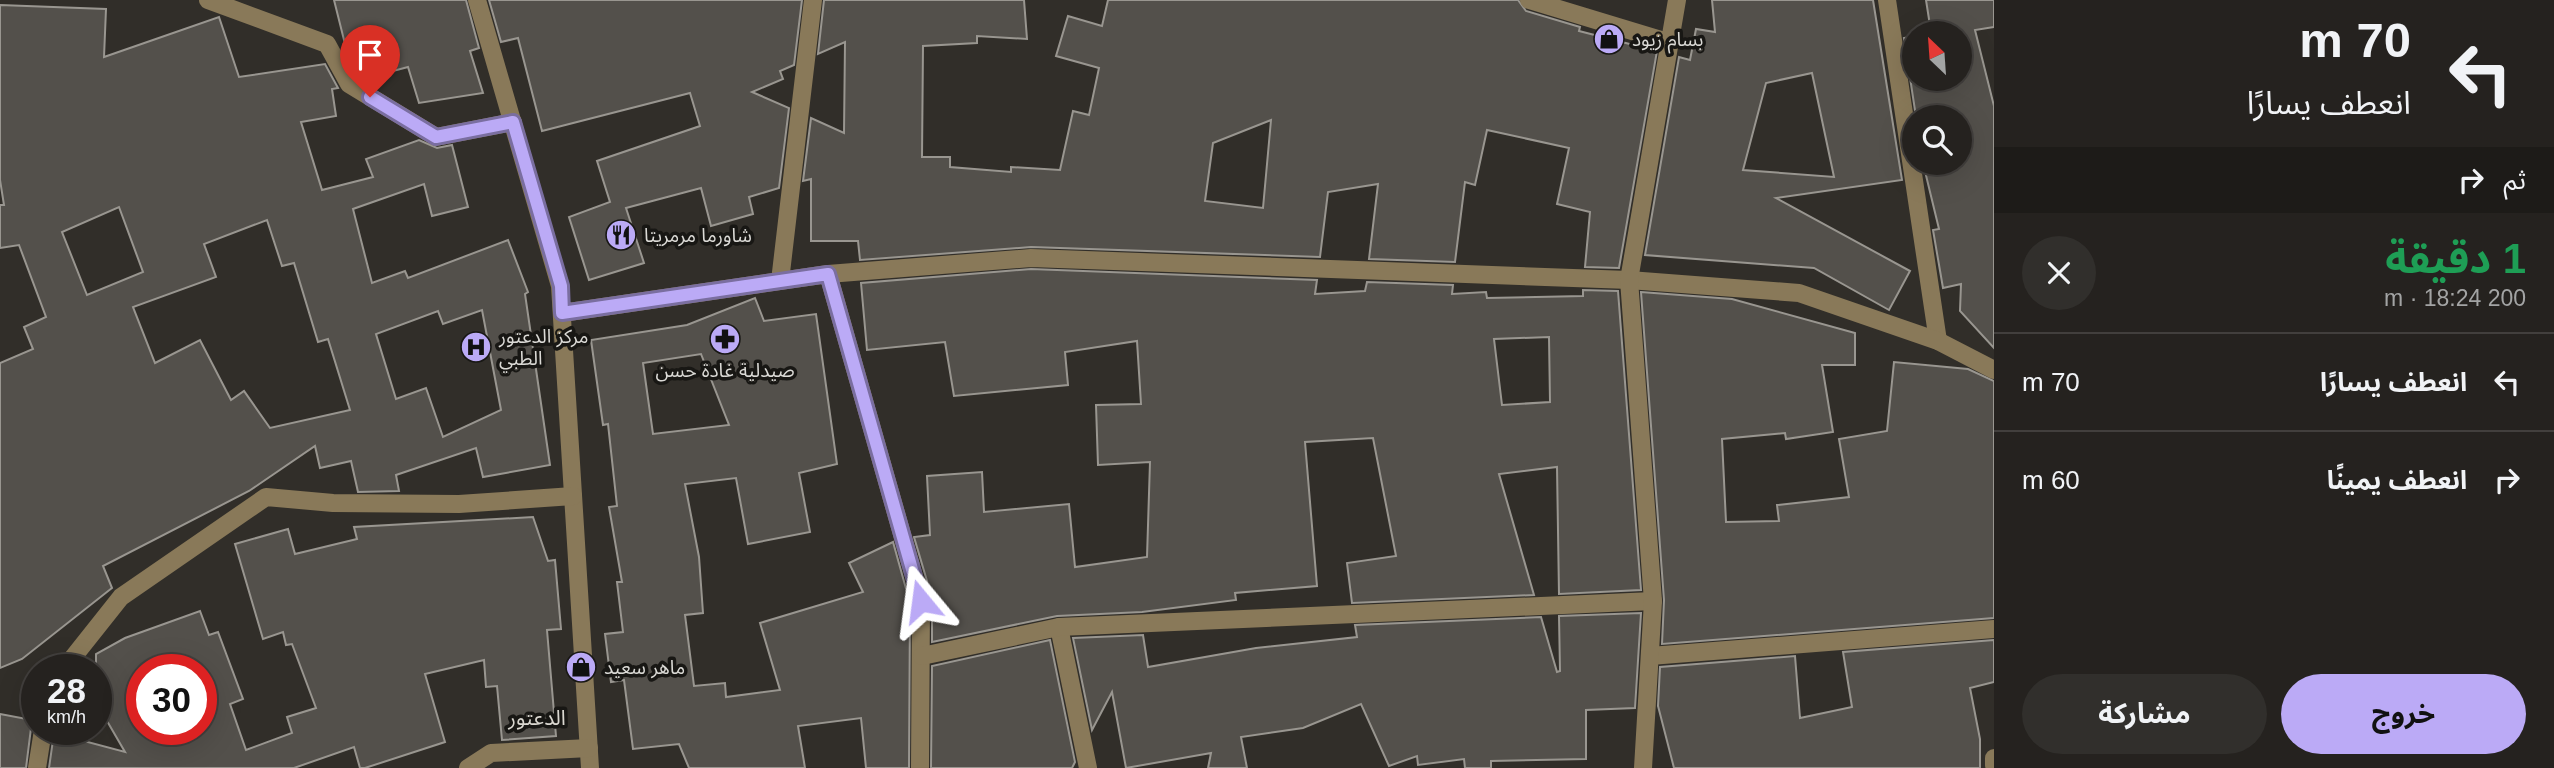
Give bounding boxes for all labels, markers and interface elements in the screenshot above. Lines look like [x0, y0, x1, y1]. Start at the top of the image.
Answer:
text: 70 m [2299, 13, 2411, 67]
north arrow [1902, 21, 1972, 91]
map controls [1902, 21, 1972, 175]
shop icon: بسام زيود [1592, 22, 1626, 56]
pin [340, 25, 400, 97]
icon: left [2435, 28, 2526, 119]
place label: بسام زيود [1632, 29, 1703, 54]
icon: arrive [351, 36, 389, 74]
text: انعطف يسارًا [2247, 85, 2411, 121]
button: search [1902, 105, 1972, 175]
icon: right [2452, 161, 2490, 199]
text: ثم [2504, 165, 2526, 195]
restaurant icon: شاورما مرمريتا [604, 218, 638, 252]
place label: شاورما مرمريتا [644, 225, 752, 247]
text: 1 دقيقة [2385, 235, 2526, 282]
button: close [2022, 236, 2096, 310]
text: 200 m · 18:24 [2384, 285, 2526, 311]
pharmacy icon: صيدلية غادة حسن [708, 322, 742, 356]
place label: مركز الدعتور الطبي [498, 326, 589, 373]
hospital icon: مركز الدعتور الطبي [459, 330, 493, 364]
place label: صيدلية غادة حسن [655, 360, 795, 382]
icon: left [2488, 363, 2526, 401]
text: 70 m [2022, 367, 2080, 397]
text: انعطف يسارًا [2320, 367, 2467, 397]
icon: right [2488, 461, 2526, 499]
text: 60 m [2022, 465, 2080, 495]
text: انعطف يمينًا [2327, 465, 2467, 495]
position arrow [884, 564, 958, 638]
shop icon: ماهر سعيد [564, 650, 598, 684]
speed limit sign: 30 [126, 654, 217, 745]
place label: ماهر سعيد [604, 657, 685, 679]
text: 28 [47, 671, 86, 710]
button: مشاركة [2022, 674, 2267, 754]
button: خروج [2281, 674, 2526, 754]
district label: الدعتور [507, 706, 566, 730]
text: km/h [47, 707, 86, 727]

